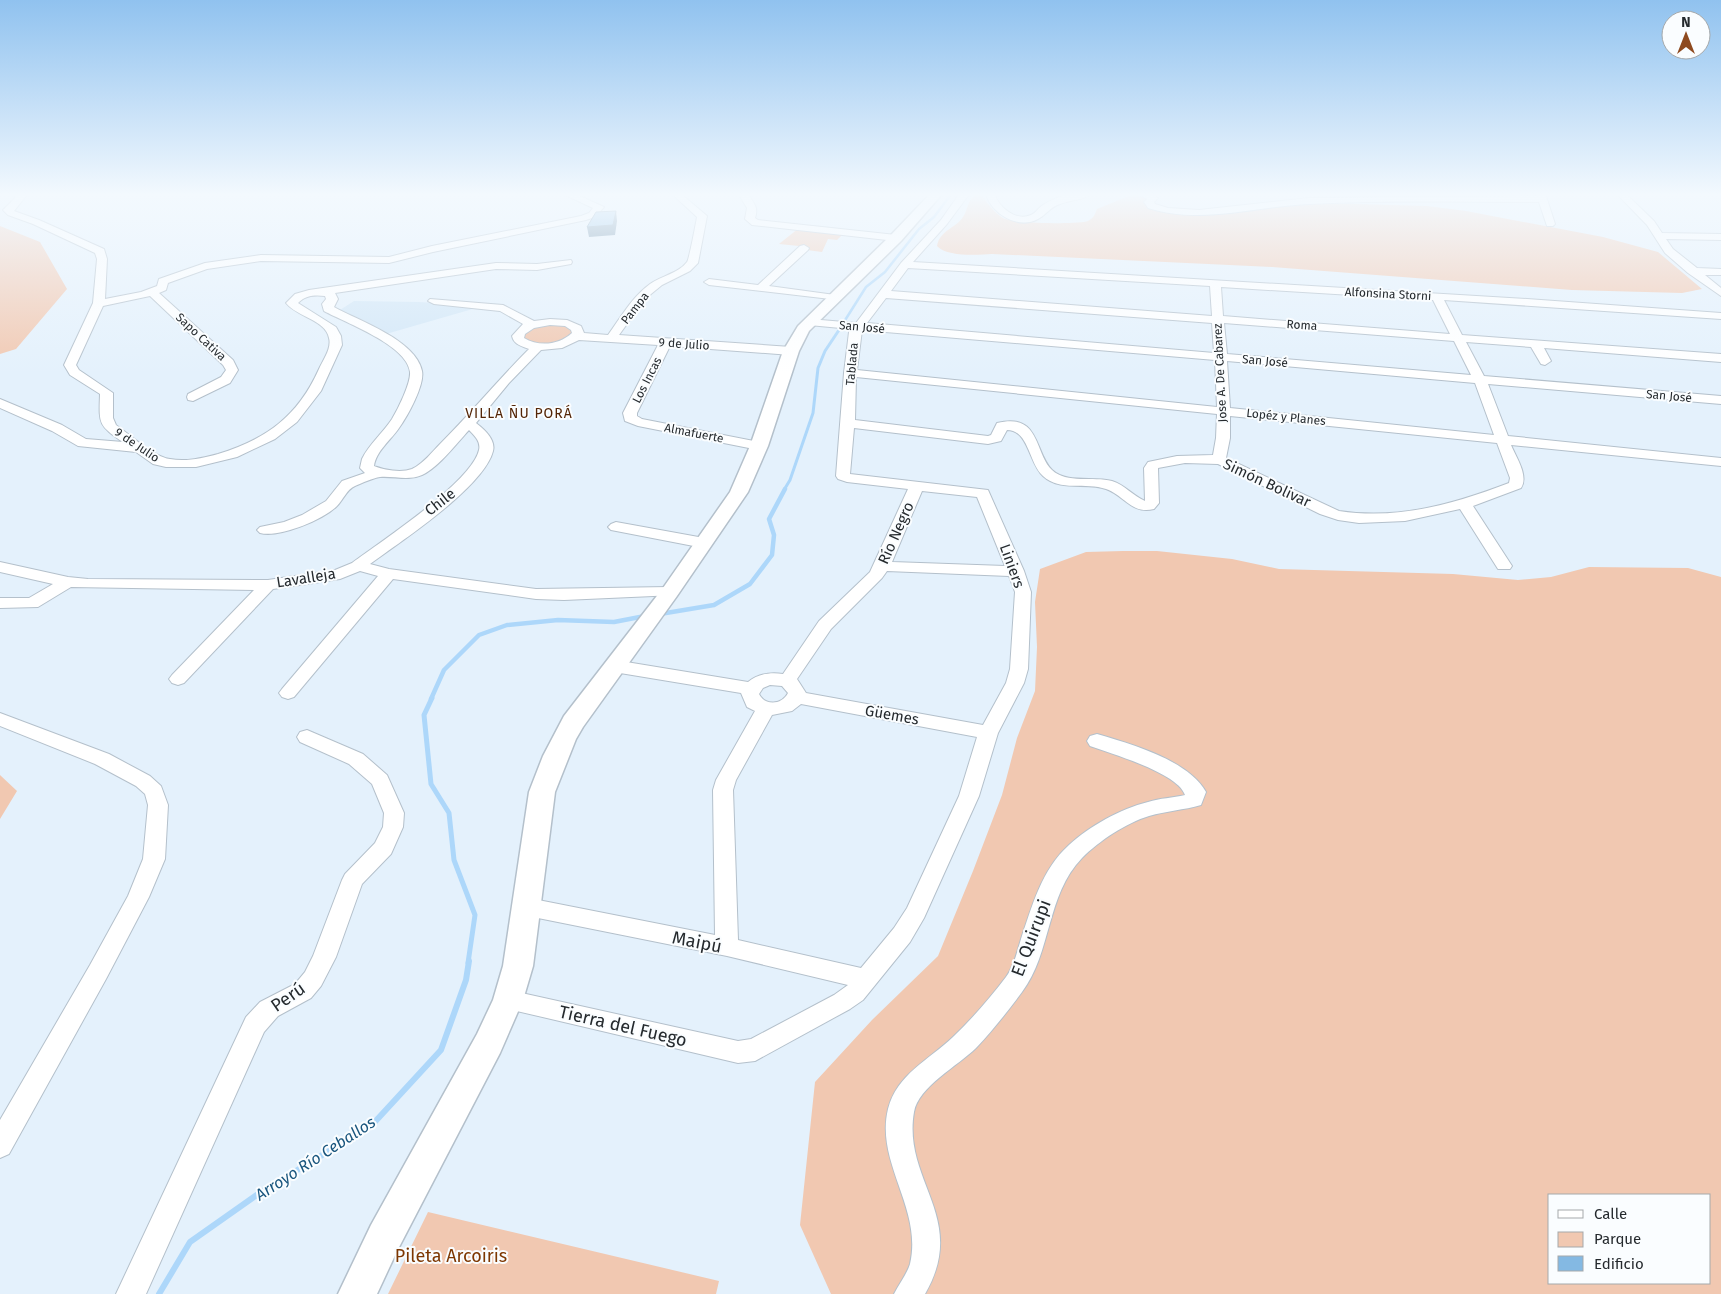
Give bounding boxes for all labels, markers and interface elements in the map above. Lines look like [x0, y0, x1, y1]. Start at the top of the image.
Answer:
north arrow [1661, 10, 1711, 60]
text: N [1681, 14, 1691, 31]
street label: Alfonsina Storni [1344, 285, 1432, 303]
street label: Pampa [618, 289, 652, 327]
street label: Sapo Cativa [173, 310, 229, 364]
street label: Roma [1286, 317, 1318, 333]
street label: San José [838, 318, 886, 336]
street label: Jose A. De Cabarez [1210, 323, 1230, 423]
street label: 9 de Julio [658, 335, 710, 353]
street label: Tablada [843, 342, 861, 386]
street label: San José [1241, 352, 1289, 370]
street label: Los Incas [629, 354, 665, 405]
street label: San José [1645, 387, 1693, 405]
district label: VILLA ÑU PORÁ [465, 404, 573, 422]
street label: Lopéz y Planes [1246, 406, 1327, 428]
street label: Almafuerte [663, 420, 725, 446]
street label: 9 de Julio [112, 425, 162, 465]
street label: Simón Bolivar [1220, 455, 1314, 511]
street label: Chile [421, 485, 459, 519]
street label: Río Negro [874, 499, 918, 567]
street label: Liniers [996, 542, 1028, 590]
street label: Lavalleja [275, 564, 337, 592]
street label: Güemes [864, 701, 920, 729]
street label: El Quirupi [1006, 896, 1056, 980]
street label: Maipú [670, 926, 724, 958]
street label: Perú [266, 977, 310, 1017]
street label: Tierra del Fuego [557, 1001, 689, 1051]
water label: Arroyo Río Ceballos [251, 1112, 379, 1205]
legend [1548, 1194, 1711, 1284]
text: Calle [1594, 1205, 1627, 1223]
text: Parque [1594, 1230, 1641, 1248]
park label: Pileta Arcoiris [395, 1245, 507, 1267]
text: Edificio [1594, 1255, 1644, 1273]

